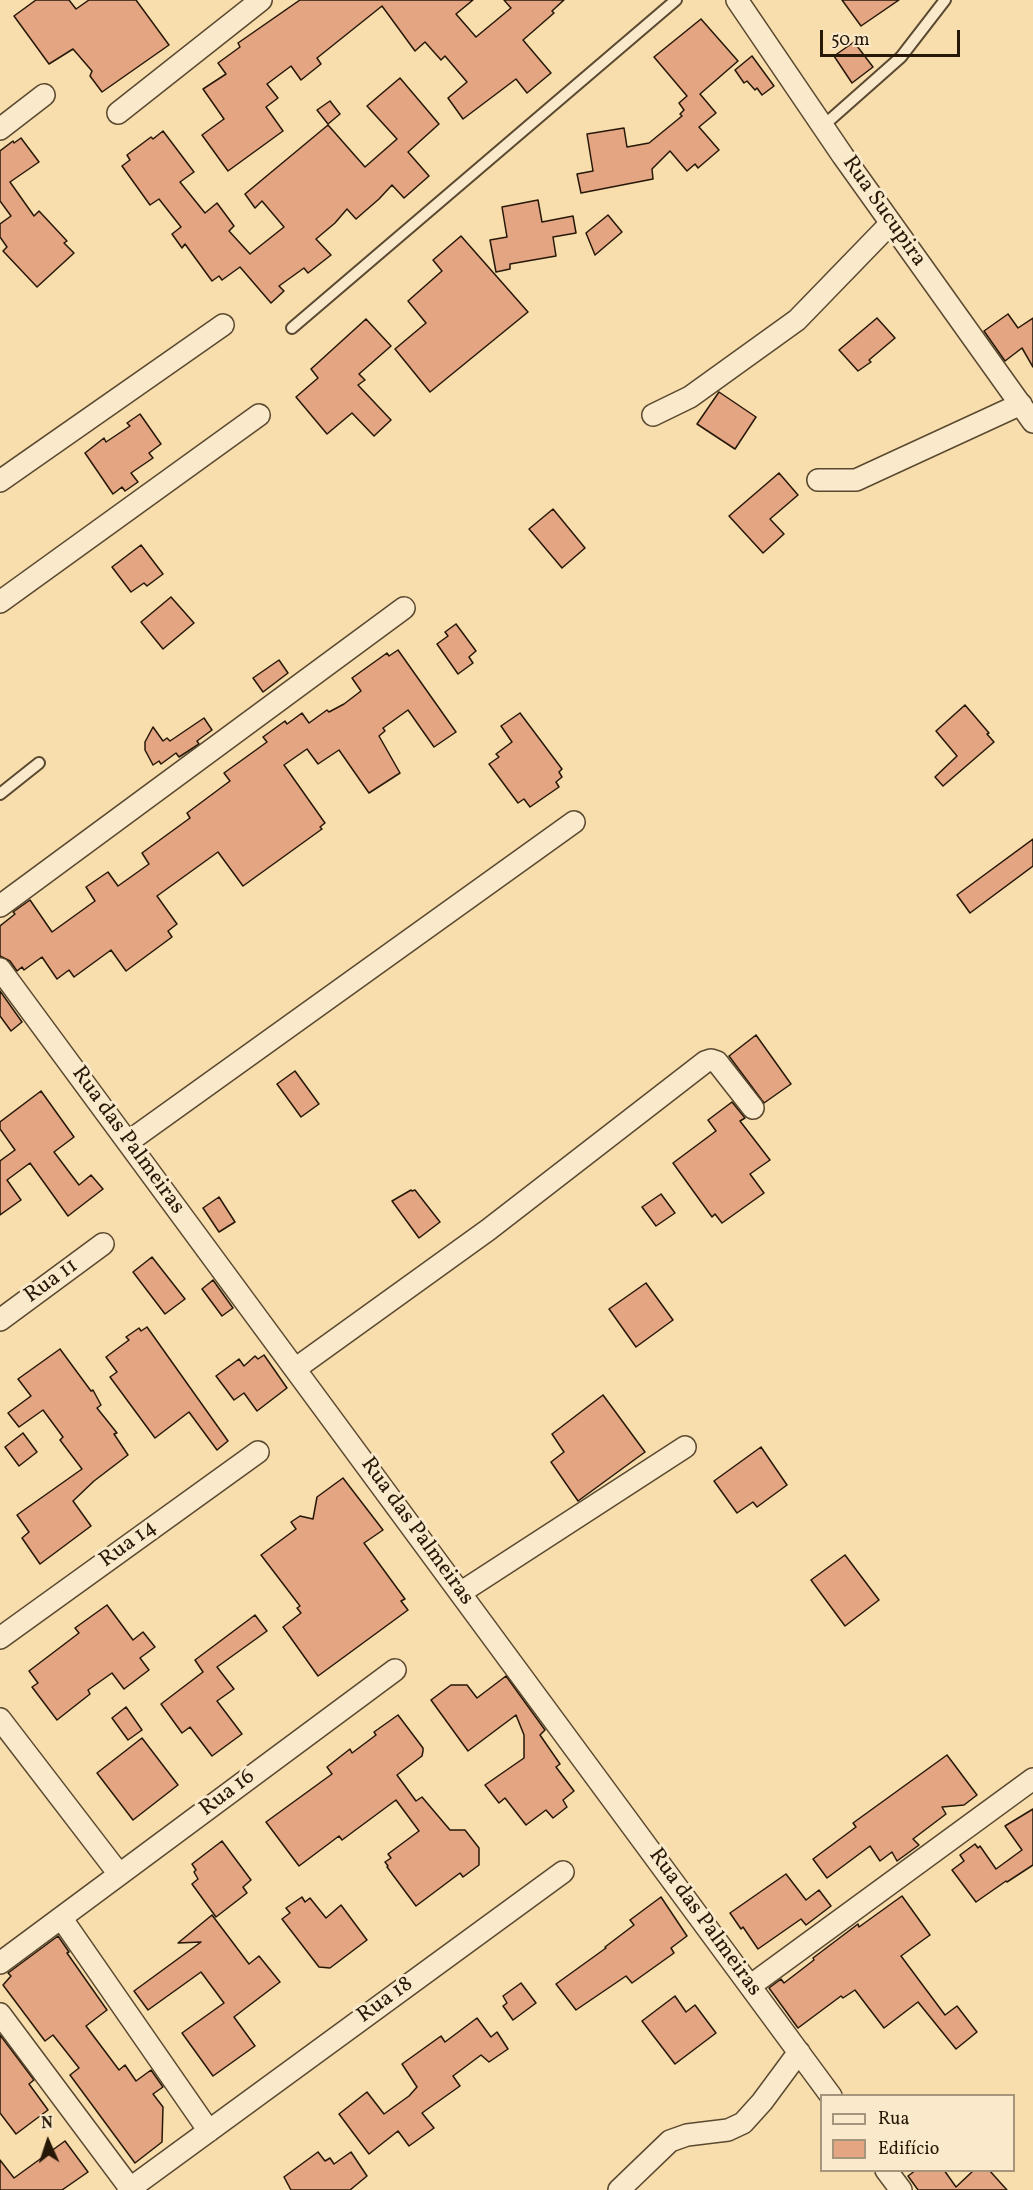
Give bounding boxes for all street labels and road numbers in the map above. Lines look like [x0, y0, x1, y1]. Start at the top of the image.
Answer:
street label: Rua Sucupira [835, 152, 931, 272]
street label: Rua das Palmeiras [64, 1062, 190, 1220]
street label: Rua 11 [20, 1254, 84, 1310]
street label: Rua das Palmeiras [353, 1453, 479, 1611]
street label: Rua 14 [95, 1515, 163, 1575]
street label: Rua 16 [195, 1765, 261, 1823]
street label: Rua das Palmeiras [641, 1844, 767, 2002]
street label: Rua 18 [353, 1972, 419, 2030]

